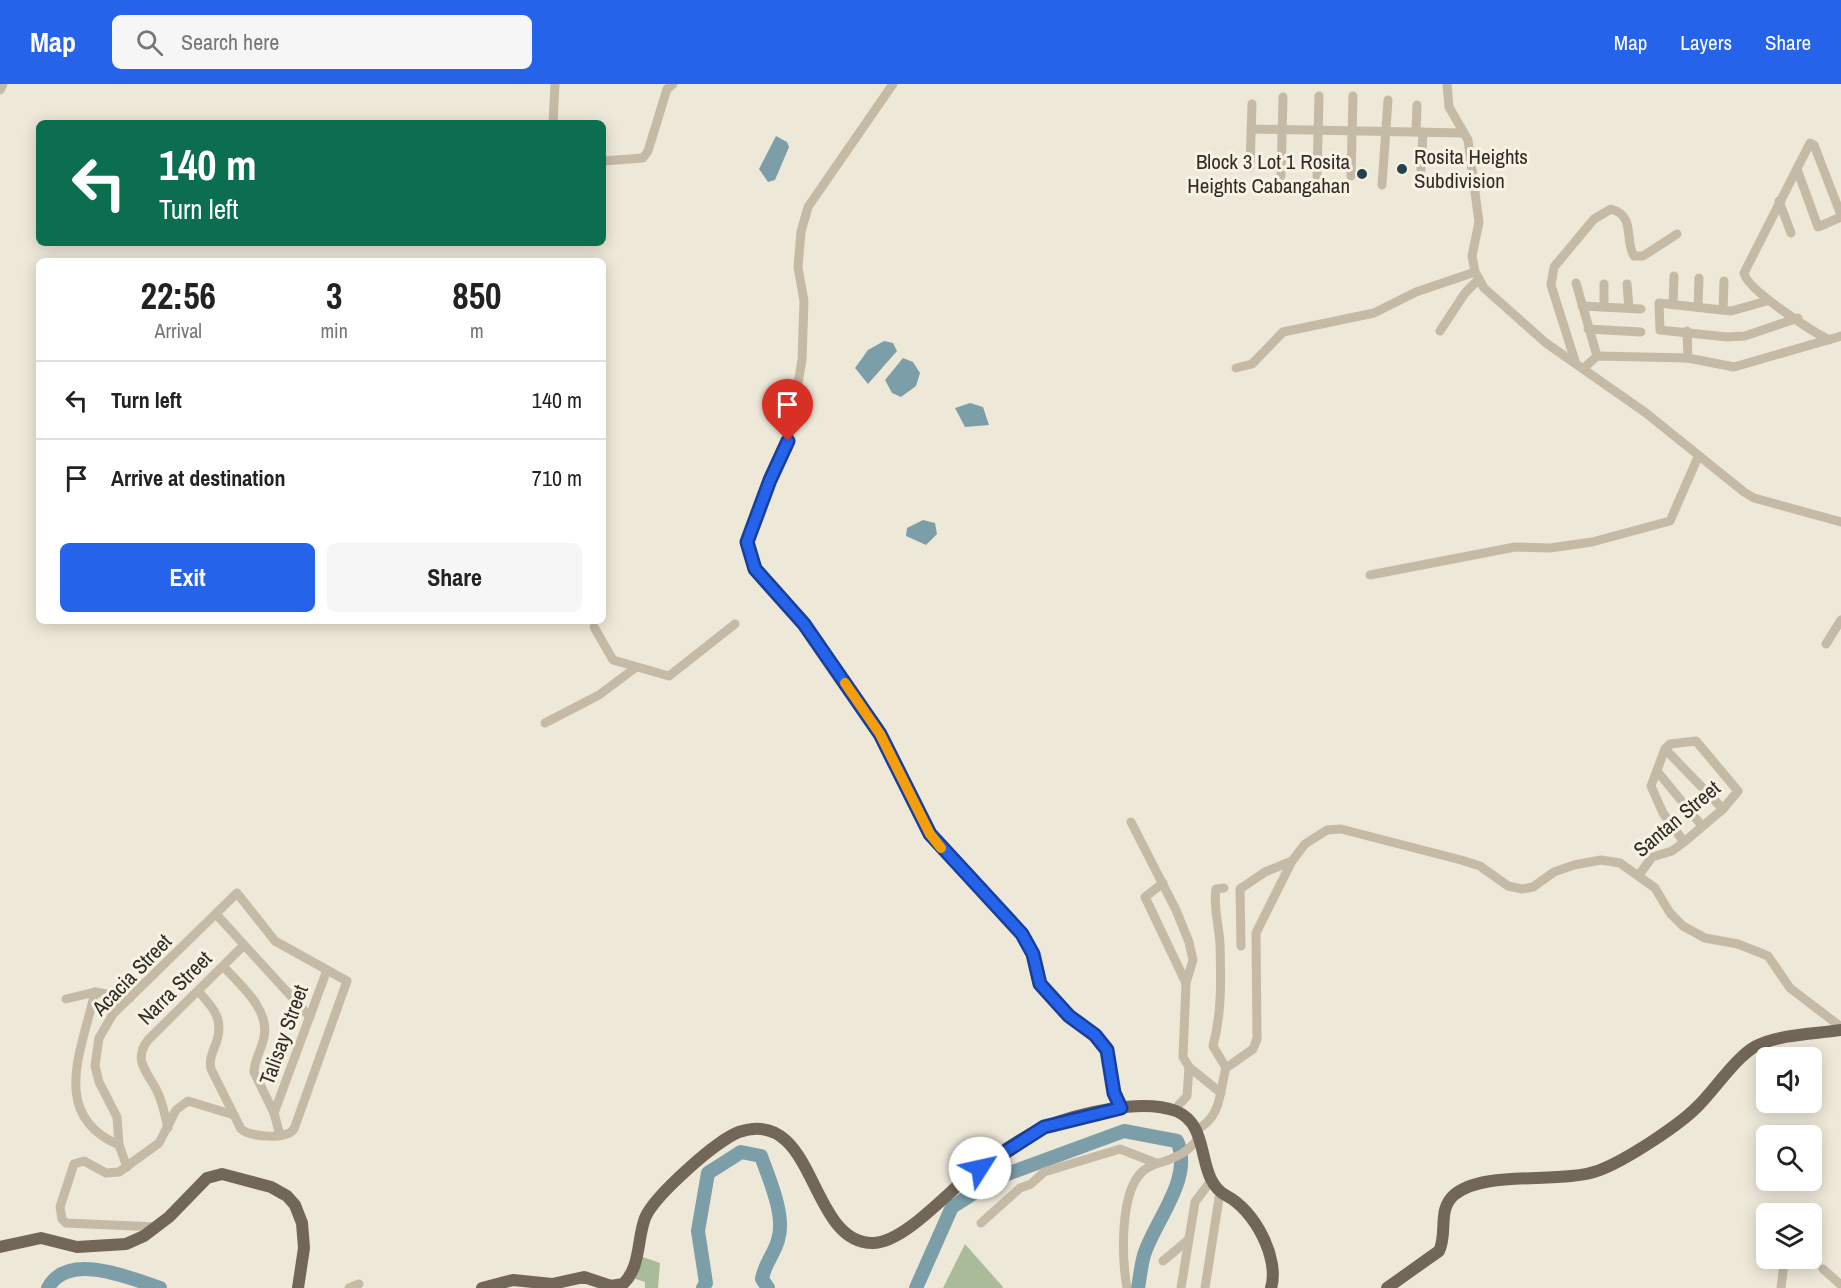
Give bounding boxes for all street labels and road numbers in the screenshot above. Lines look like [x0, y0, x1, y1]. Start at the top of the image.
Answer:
street label: Santan Street [1627, 774, 1726, 864]
street label: Acacia Street [85, 927, 178, 1023]
street label: Narra Street [131, 944, 218, 1031]
street label: Talisay Street [252, 980, 315, 1089]

